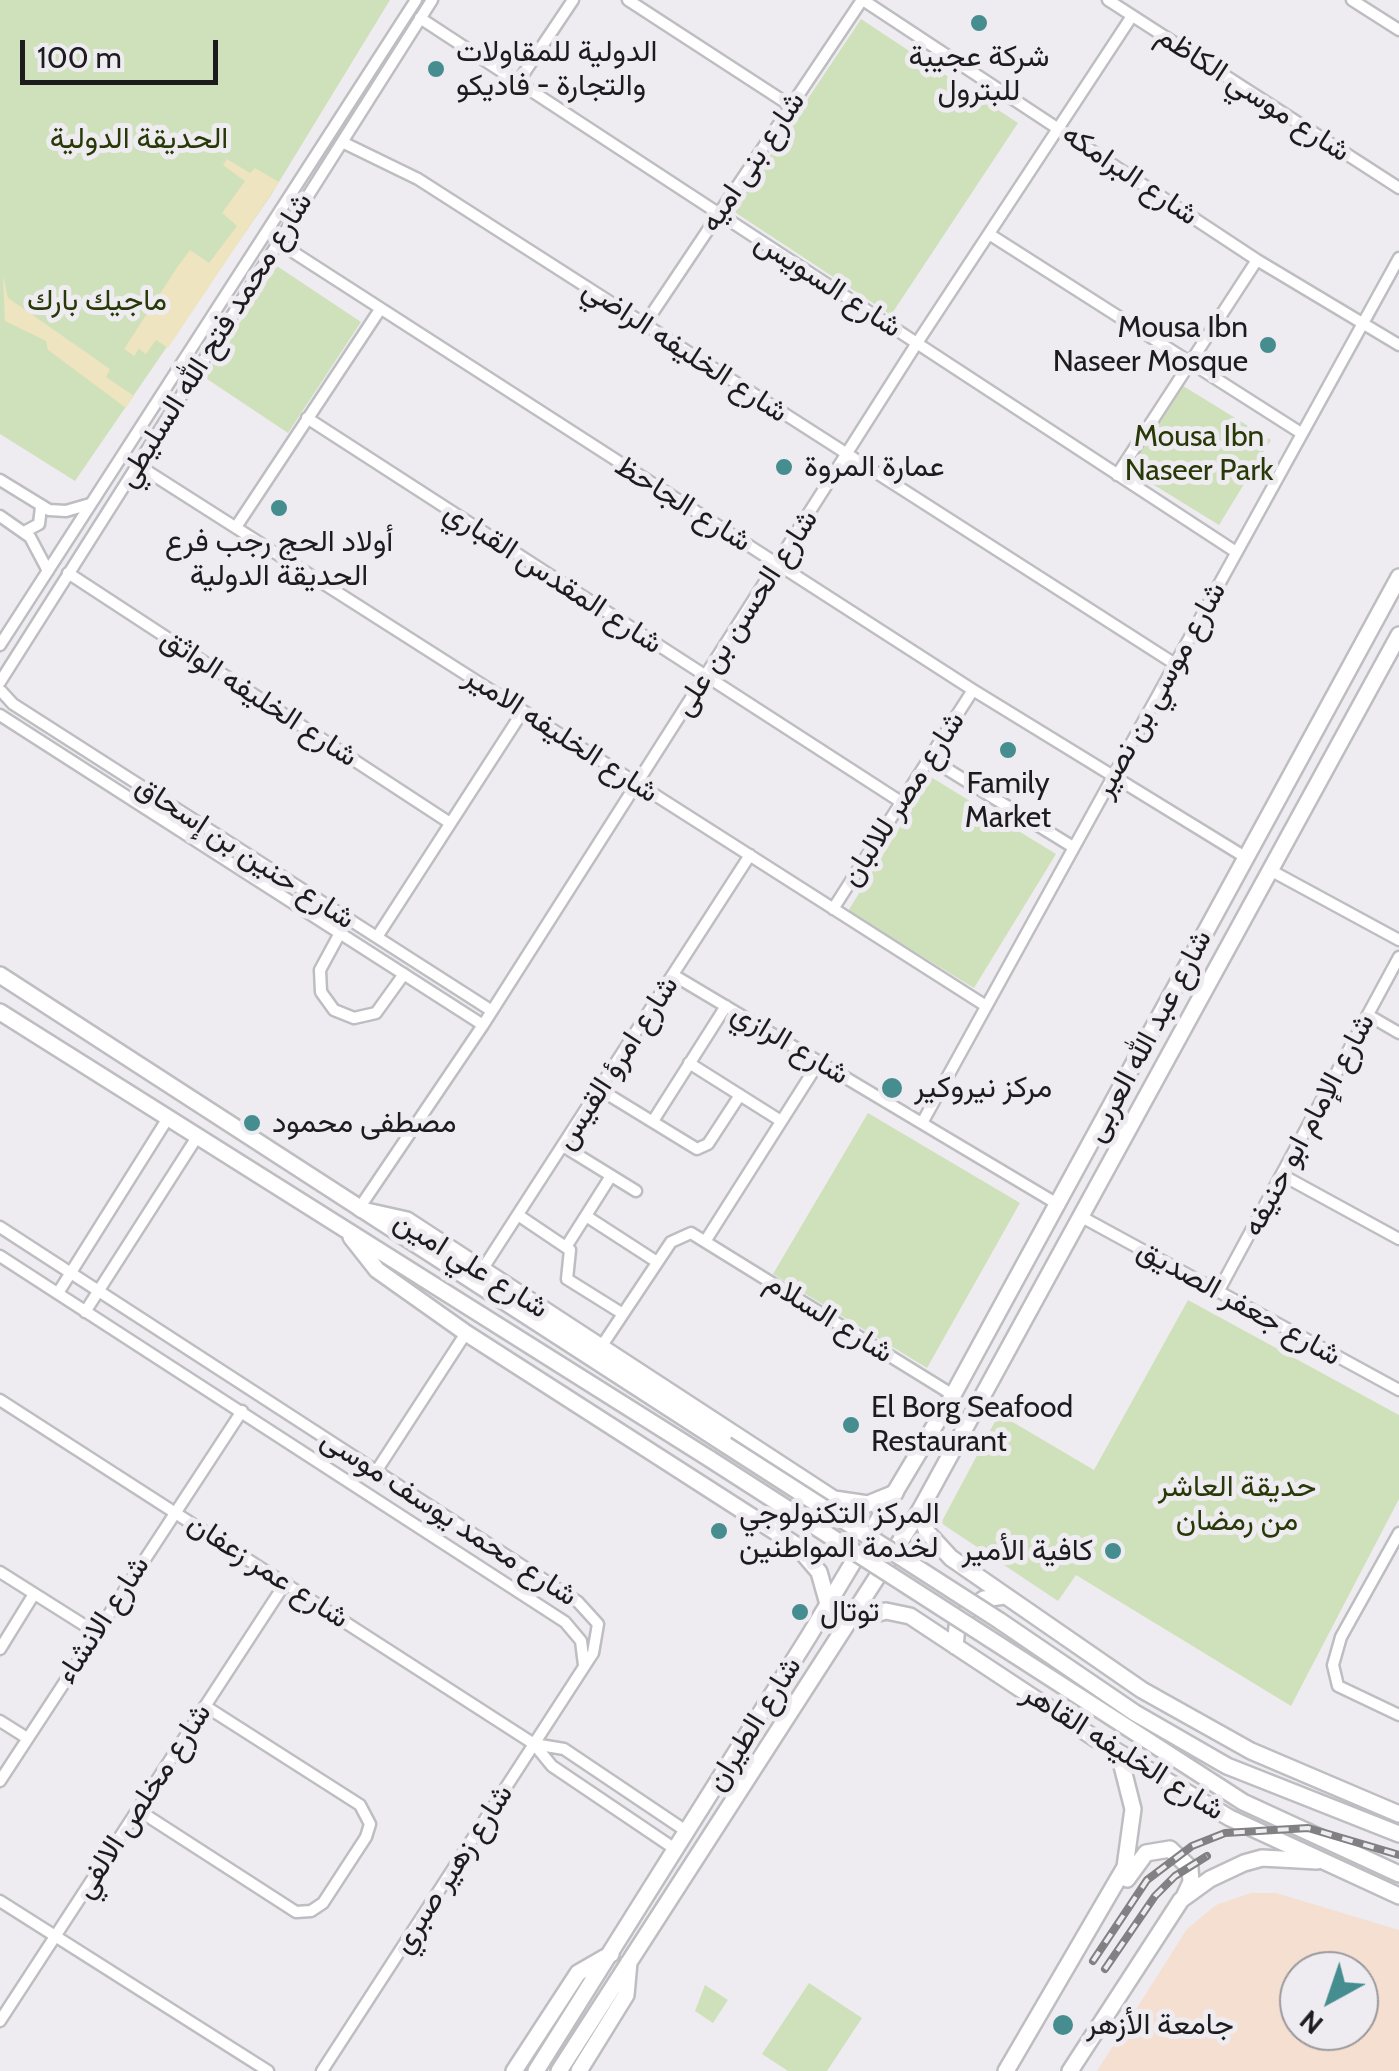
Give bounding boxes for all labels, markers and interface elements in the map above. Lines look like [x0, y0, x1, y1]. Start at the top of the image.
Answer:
marker: شركة عجيبة للبترول [968, 12, 990, 34]
street label: شارع موسي الكاظم [1149, 18, 1357, 170]
scale bar [25, 20, 222, 82]
place label: الدولية للمقاولات والتجارة - فاديكو [456, 34, 657, 104]
text: 100 m [37, 39, 122, 76]
place label: شركة عجيبة للبترول [908, 39, 1050, 110]
marker: الدولية للمقاولات والتجارة - فاديكو [425, 58, 447, 80]
street label: شارع بنى اميه [693, 85, 813, 239]
street label: شارع البرامكه [1055, 116, 1205, 234]
park label: الحديقة الدولية [50, 121, 228, 157]
street label: شارع محمد فتح الله السليطي [109, 186, 321, 494]
street label: شارع السويس [748, 224, 908, 346]
street label: شارع الخليفه الراضي [576, 271, 794, 431]
park label: ماجيك بارك [27, 283, 167, 319]
place label: Mousa Ibn Naseer Mosque [1053, 310, 1248, 380]
marker: Mousa Ibn Naseer Mosque [1257, 334, 1279, 356]
park label: Mousa Ibn Naseer Park [1125, 419, 1273, 490]
street label: شارع الجاحظ [608, 448, 758, 560]
place label: عمارة المروة [804, 449, 945, 485]
marker: عمارة المروة [773, 456, 795, 478]
street label: شارع المقدس القباري [437, 494, 669, 662]
marker: أولاد الحج رجب فرع الحديقة الدولية [268, 497, 290, 519]
street label: شارع الحسن بن على [666, 503, 826, 723]
place label: أولاد الحج رجب فرع الحديقة الدولية [165, 524, 393, 594]
street label: شارع موسي بن نصير [1086, 576, 1234, 804]
street label: شارع الخليفه الواثق [154, 621, 364, 775]
street label: شارع الخليفه الامير [457, 659, 665, 811]
street label: شارع مصر للالبان [833, 705, 973, 893]
marker: Family Market [997, 739, 1019, 761]
place label: Family Market [965, 766, 1051, 836]
street label: شارع حنين بن إسحاق [128, 769, 362, 937]
street label: شارع عبد الله العربى [1078, 924, 1220, 1148]
street label: شارع امرؤ القيس [547, 969, 687, 1157]
street label: شارع الرازي [725, 995, 855, 1093]
street label: شارع الإمام ابو حنيفه [1235, 1008, 1383, 1242]
place label: مركز نيروكير [914, 1070, 1052, 1106]
marker: مركز نيروكير [879, 1075, 905, 1101]
place label: مصطفى محمود [272, 1105, 457, 1141]
marker: مصطفى محمود [241, 1112, 263, 1134]
street label: شارع علي امين [387, 1203, 555, 1327]
street label: شارع جعفر الصديق [1131, 1232, 1347, 1374]
street label: شارع السلام [758, 1265, 900, 1371]
place label: El Borg Seafood Restaurant [871, 1390, 1073, 1460]
marker: El Borg Seafood Restaurant [840, 1414, 862, 1436]
street label: شارع محمد يوسف موسى [314, 1422, 584, 1614]
park label: حديقة العاشر من رمضان [1158, 1469, 1316, 1540]
place label: المركز التكنولوجي لخدمة المواطنين [739, 1496, 940, 1566]
street label: شارع عمر زعفان [181, 1506, 355, 1636]
marker: المركز التكنولوجي لخدمة المواطنين [708, 1520, 730, 1542]
place label: كافية الأمير [961, 1533, 1093, 1569]
marker: كافية الأمير [1102, 1540, 1124, 1562]
street label: شارع الانشاء [48, 1549, 158, 1691]
place label: توتال [820, 1594, 880, 1630]
marker: توتال [789, 1601, 811, 1623]
street label: شارع الطيران [699, 1650, 809, 1798]
street label: شارع الخليفه القاهر [1015, 1675, 1231, 1829]
street label: شارع مخلص الالفي [67, 1697, 219, 1905]
street label: شارع زهير صبري [385, 1778, 521, 1960]
north arrow [1279, 1951, 1379, 2051]
text: N [1292, 2003, 1330, 2042]
place label: جامعة الأزهر [1086, 2007, 1234, 2043]
marker: جامعة الأزهر [1050, 2012, 1076, 2038]

